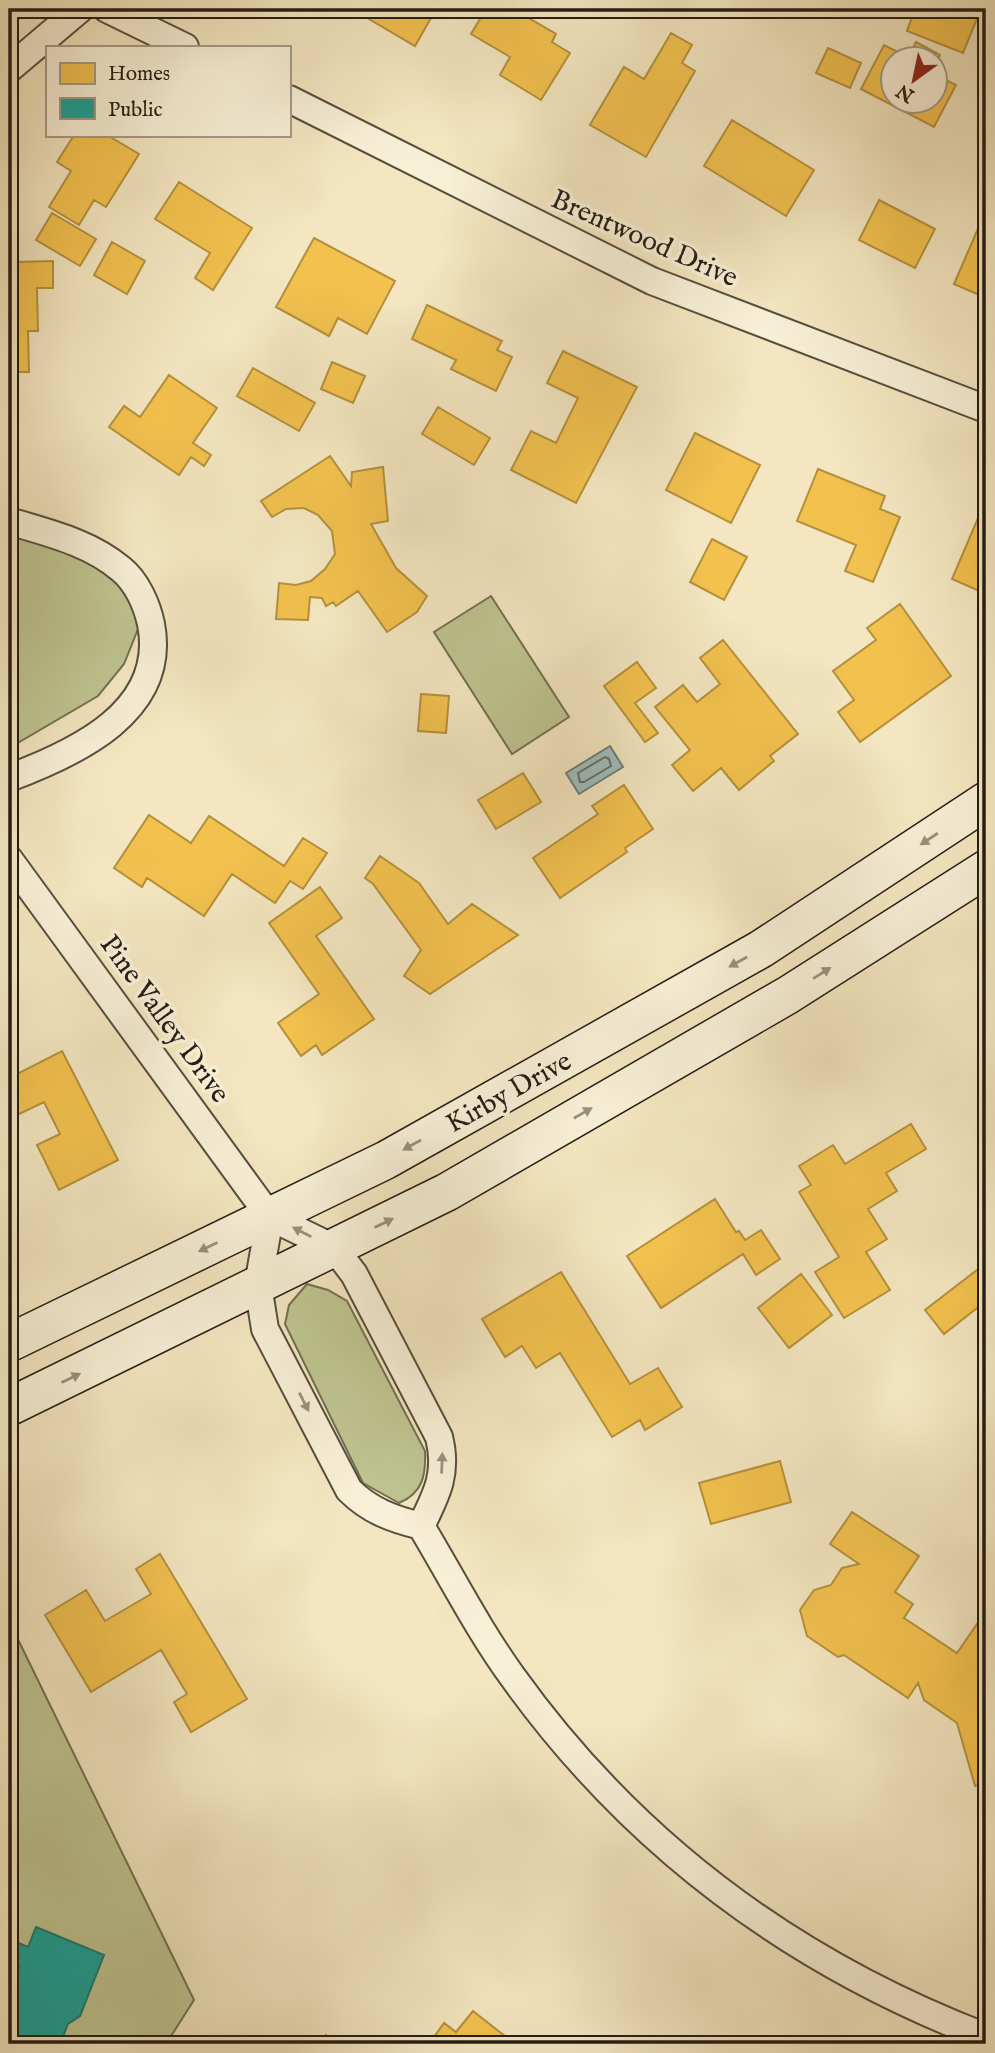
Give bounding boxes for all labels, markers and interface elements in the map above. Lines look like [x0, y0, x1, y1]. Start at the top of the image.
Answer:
legend [46, 46, 290, 136]
north arrow [880, 46, 950, 116]
text: Homes [108, 61, 170, 88]
text: N [892, 78, 920, 108]
text: Public [108, 97, 162, 124]
street label: Brentwood Drive [545, 182, 743, 296]
one-way arrow [919, 832, 939, 845]
street label: Pine Valley Drive [91, 929, 237, 1111]
one-way arrow [729, 956, 748, 968]
one-way arrow [812, 967, 832, 980]
street label: Kirby Drive [440, 1044, 578, 1142]
one-way arrow [574, 1107, 593, 1119]
one-way arrow [402, 1139, 421, 1151]
one-way arrow [374, 1218, 394, 1229]
one-way arrow [292, 1227, 312, 1238]
one-way arrow [198, 1241, 218, 1252]
one-way arrow [61, 1373, 81, 1384]
one-way arrow [297, 1393, 309, 1413]
one-way arrow [437, 1452, 448, 1474]

